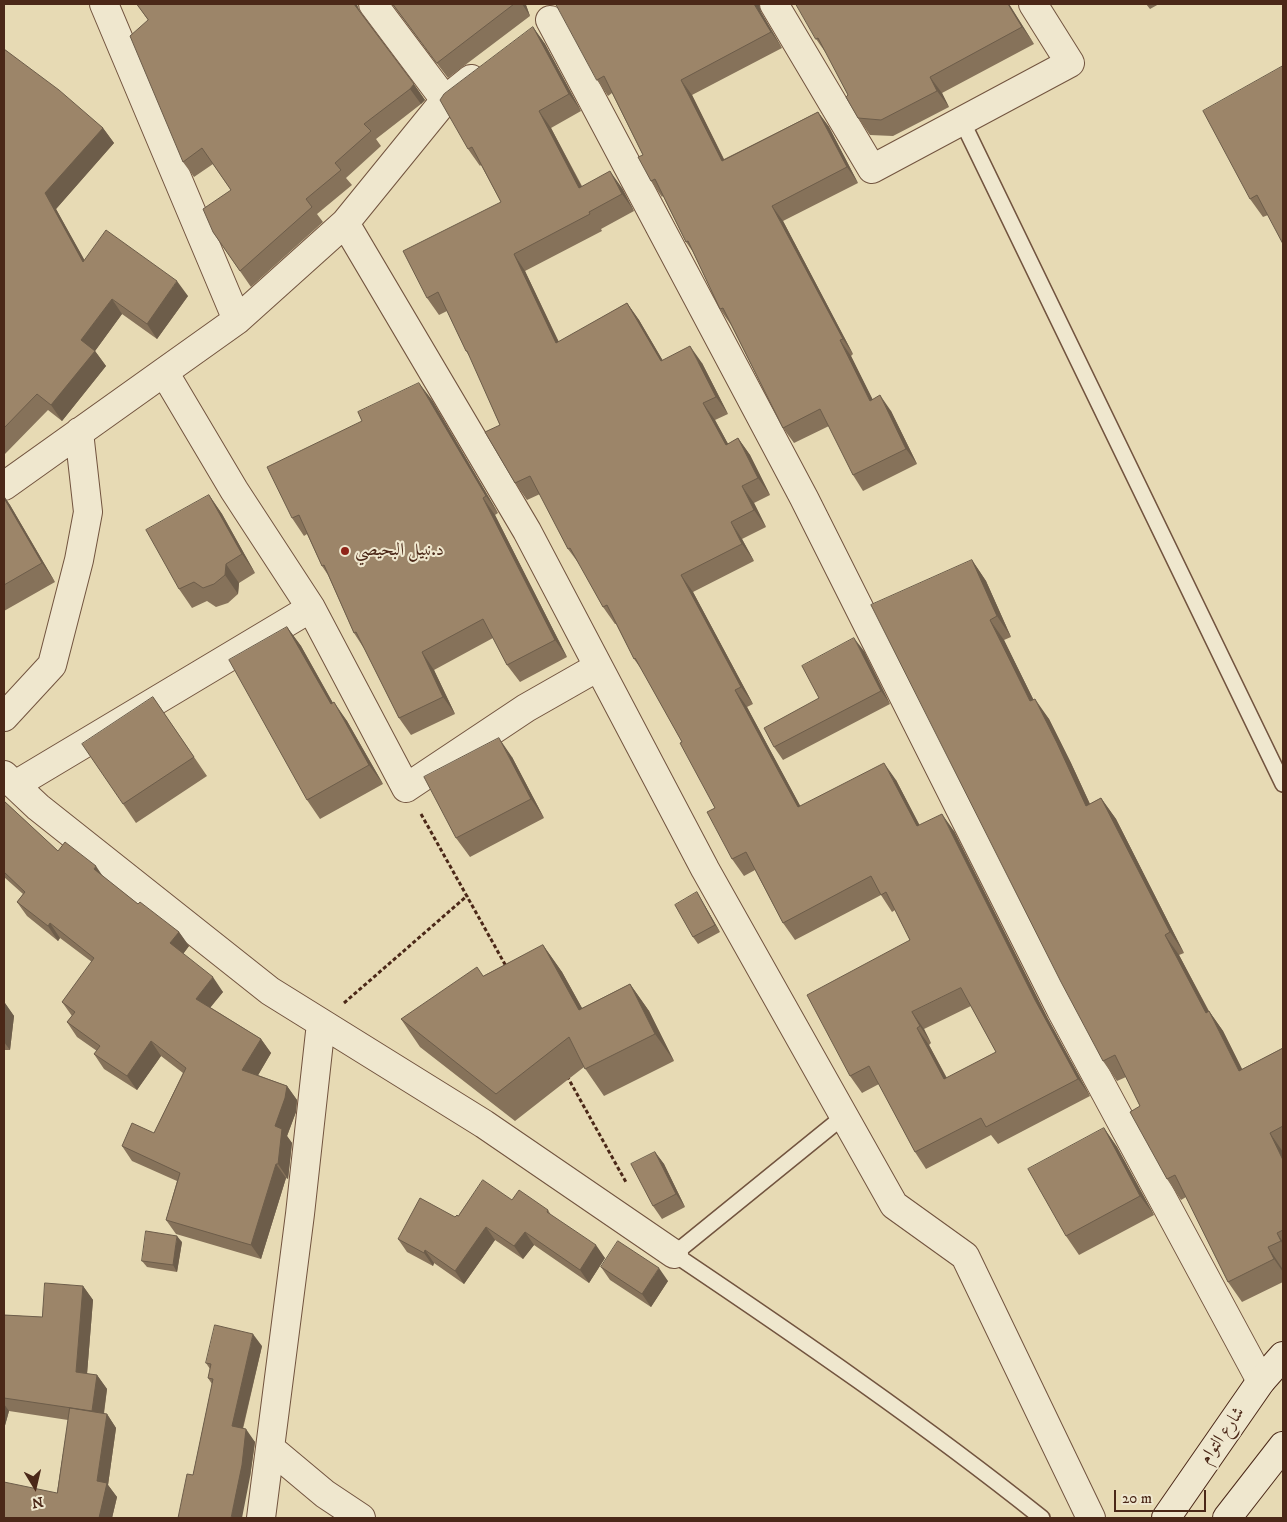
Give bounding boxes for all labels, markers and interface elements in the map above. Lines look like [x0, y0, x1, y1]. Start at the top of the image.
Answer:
place label: د.نبيل البحيصي [355, 540, 444, 562]
marker: د.نبيل البحيصي [339, 545, 351, 557]
street label: شارع التوام [1196, 1403, 1250, 1469]
north arrow [10, 1462, 60, 1512]
scale bar [1117, 1480, 1210, 1512]
text: 20 m [1122, 1489, 1152, 1508]
text: N [30, 1492, 44, 1512]

